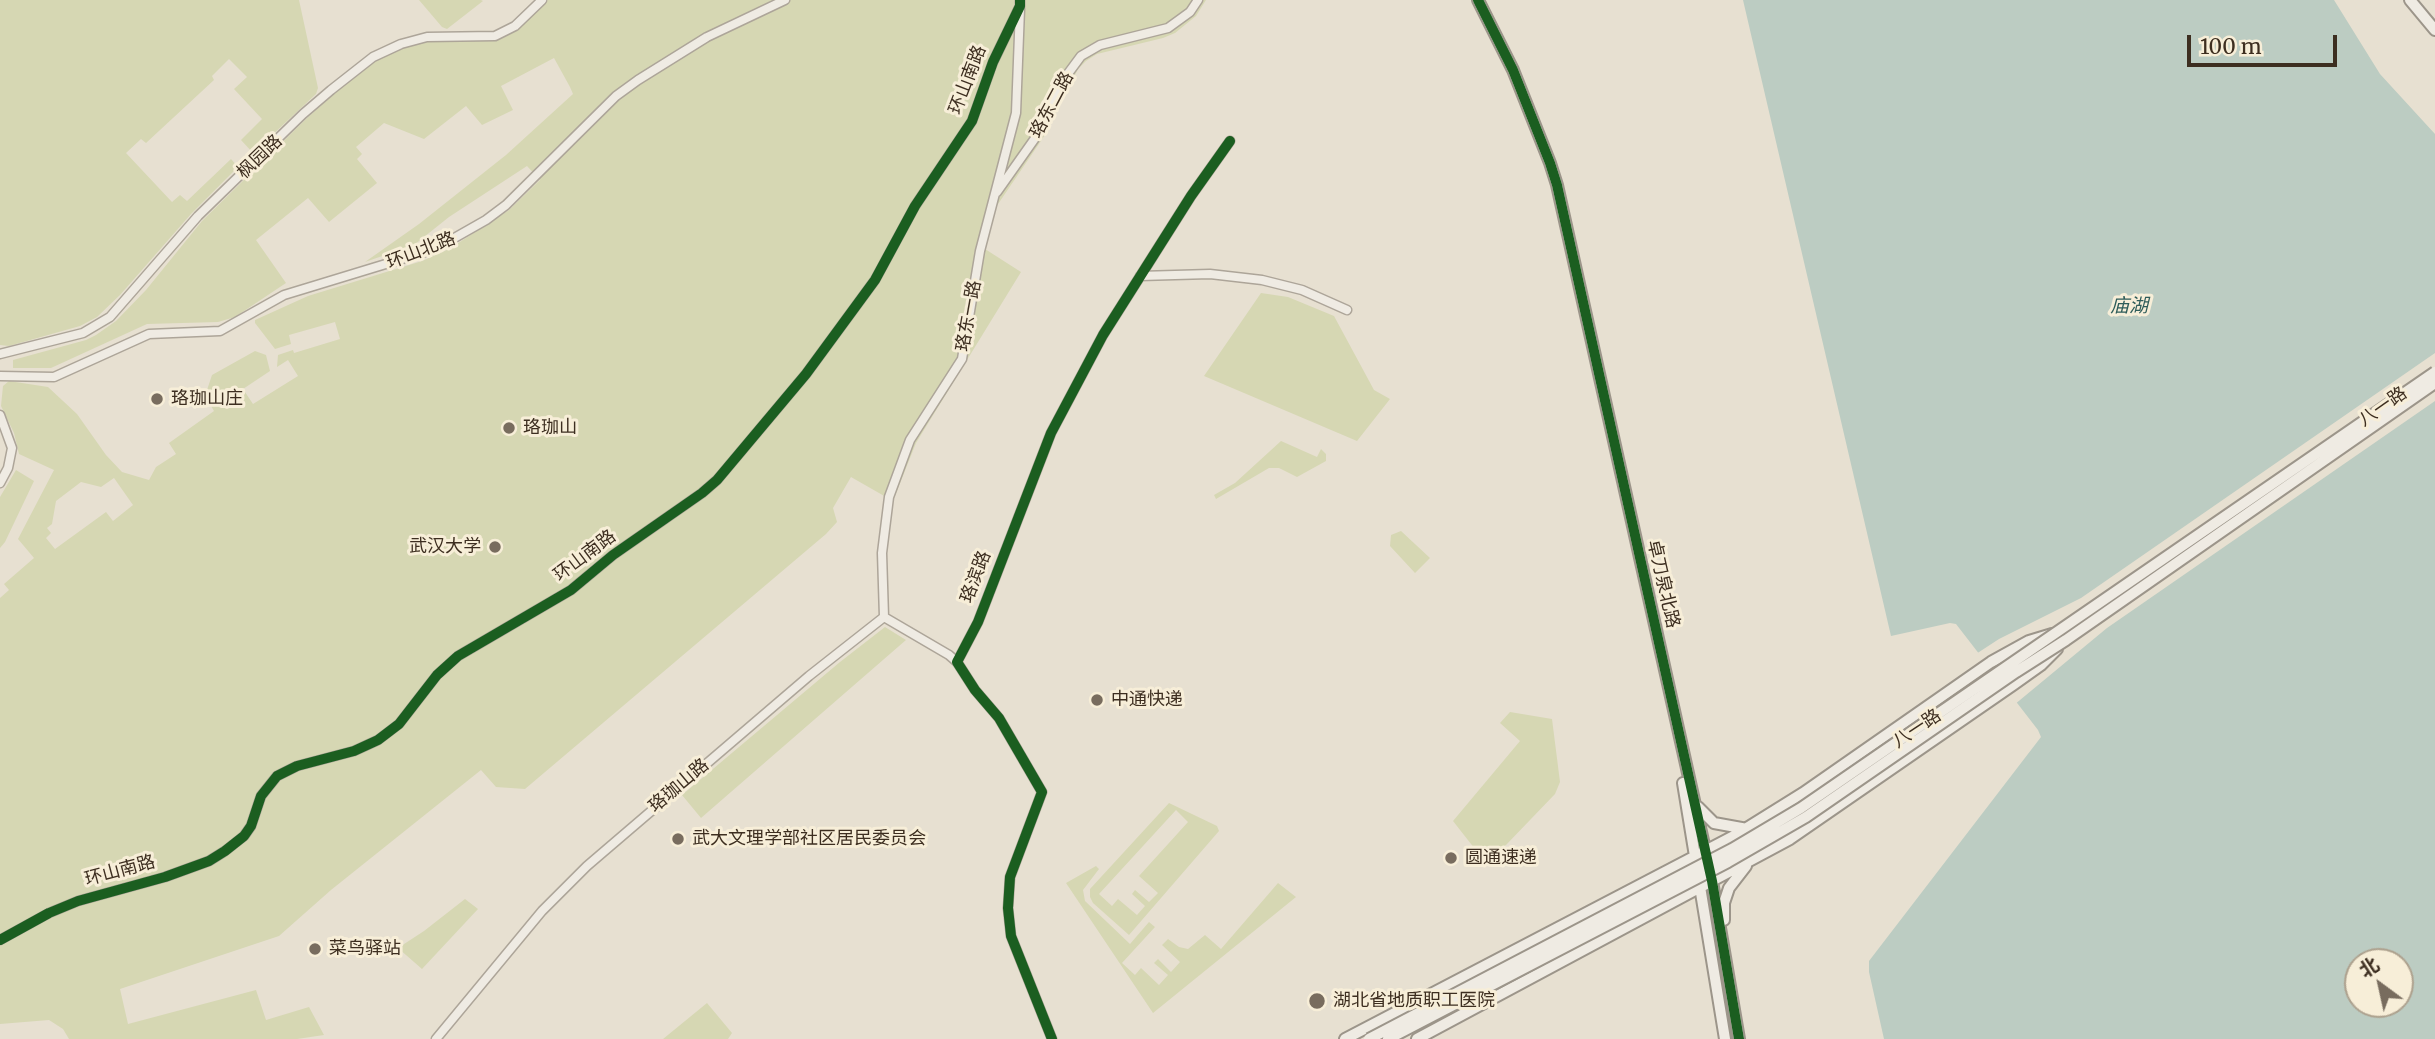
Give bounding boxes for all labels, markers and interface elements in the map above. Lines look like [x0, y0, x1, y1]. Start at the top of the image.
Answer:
scale bar [2190, 21, 2340, 65]
text: 100 m [2200, 33, 2262, 60]
street label: 环山南路 [945, 43, 991, 117]
street label: 珞东二路 [1026, 68, 1078, 142]
street label: 枫园路 [233, 130, 287, 184]
street label: 环山北路 [384, 228, 458, 274]
street label: 珞东一路 [952, 279, 986, 353]
water label: 庙湖 [2110, 296, 2148, 318]
street label: 八一路 [2355, 383, 2411, 431]
place label: 珞珈山庄 [171, 388, 243, 410]
marker: 珞珈山庄 [149, 391, 165, 407]
place label: 珞珈山 [523, 417, 577, 439]
marker: 珞珈山 [501, 420, 517, 436]
street label: 环山南路 [550, 526, 620, 586]
place label: 武汉大学 [409, 536, 481, 558]
street label: 卓刀泉北路 [1642, 538, 1684, 630]
marker: 武汉大学 [487, 539, 503, 555]
street label: 珞滨路 [956, 548, 996, 606]
place label: 中通快递 [1111, 689, 1183, 711]
marker: 中通快递 [1089, 692, 1105, 708]
street label: 八一路 [1889, 705, 1945, 753]
street label: 珞珈山路 [644, 755, 714, 817]
place label: 武大文理学部社区居民委员会 [692, 828, 926, 850]
marker: 武大文理学部社区居民委员会 [670, 831, 686, 847]
place label: 圆通速递 [1465, 847, 1537, 869]
marker: 圆通速递 [1443, 850, 1459, 866]
street label: 环山南路 [82, 851, 158, 891]
place label: 菜鸟驿站 [329, 938, 401, 960]
marker: 菜鸟驿站 [307, 941, 323, 957]
north arrow [2344, 948, 2414, 1018]
text: 北 [2354, 952, 2383, 982]
place label: 湖北省地质职工医院 [1333, 990, 1495, 1012]
marker: 湖北省地质职工医院 [1307, 991, 1327, 1011]

